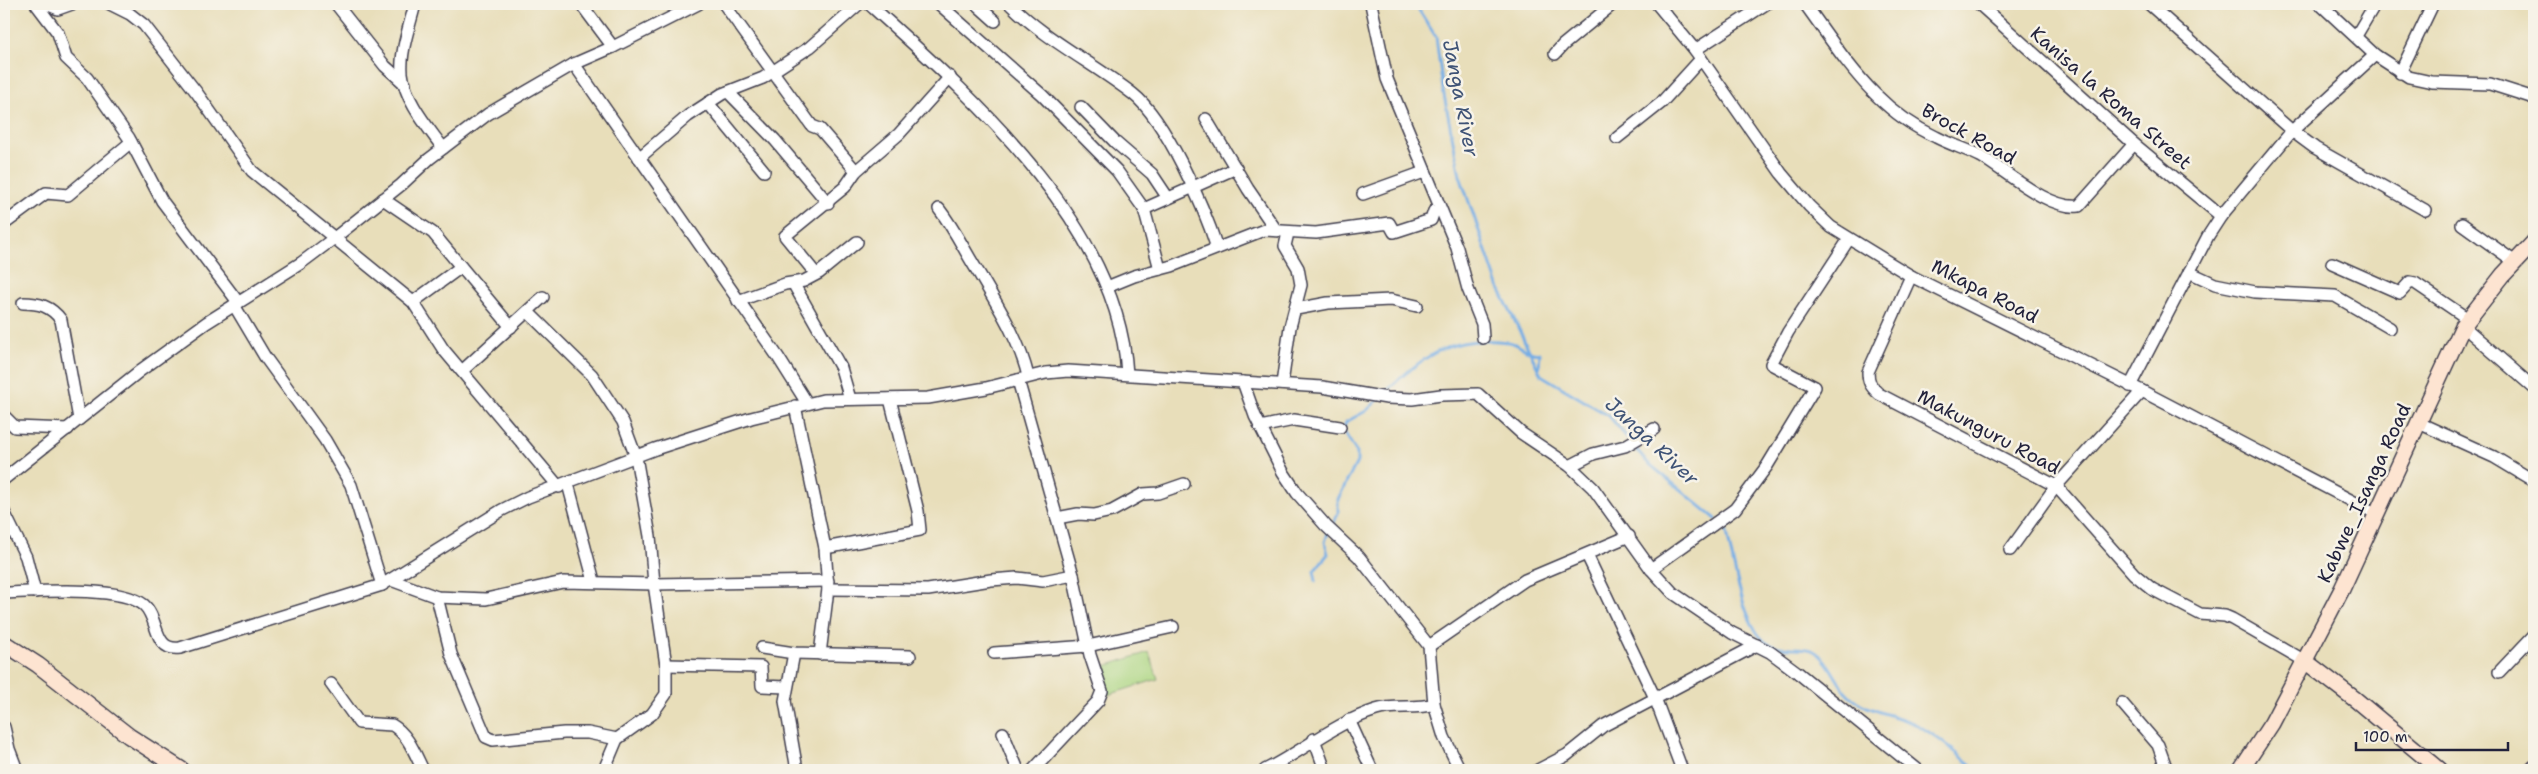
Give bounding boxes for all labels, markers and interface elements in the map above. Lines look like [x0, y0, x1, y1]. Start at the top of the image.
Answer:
street label: Kanisa la Roma Street [2025, 21, 2197, 175]
water label: Janga River [1437, 37, 1485, 159]
street label: Brock Road [1917, 98, 2021, 170]
street label: Mkapa Road [1927, 253, 2043, 329]
street label: Makunguru Road [1913, 384, 2065, 480]
water label: Janga River [1600, 391, 1705, 491]
street label: Kabwe_Isanga Road [2311, 399, 2417, 587]
scale bar [2356, 719, 2508, 751]
text: 100 m [2363, 727, 2408, 747]

